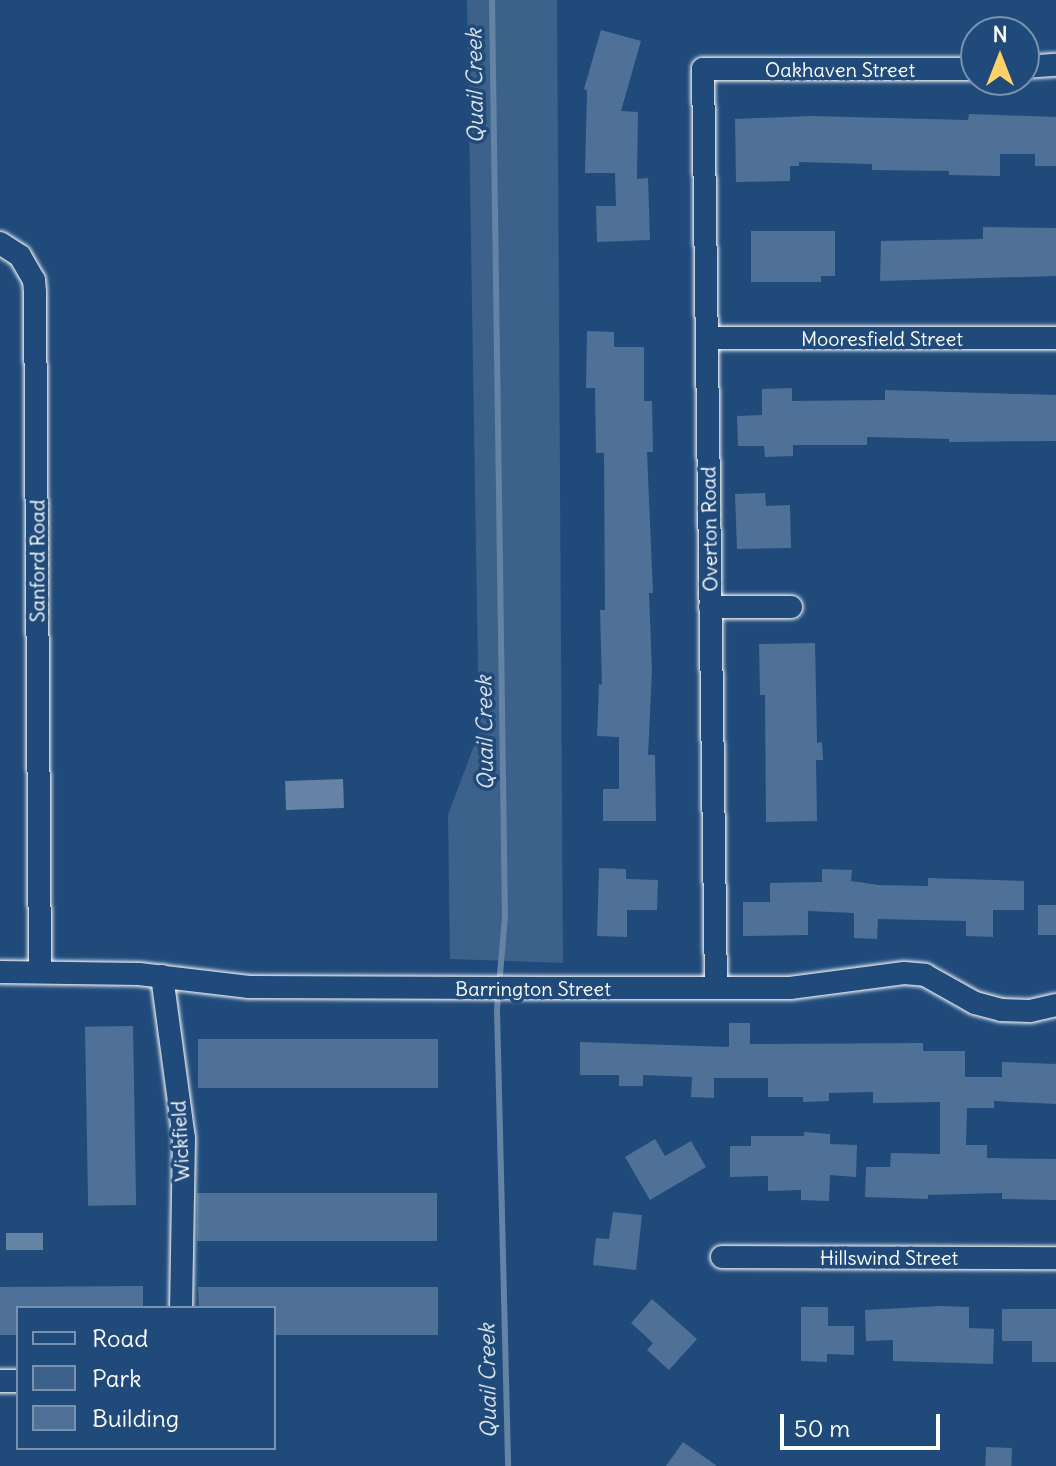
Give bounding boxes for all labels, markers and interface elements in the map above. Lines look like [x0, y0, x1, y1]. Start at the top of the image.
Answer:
north arrow [960, 16, 1040, 96]
text: N [992, 20, 1008, 48]
water label: Quail Creek [461, 28, 489, 144]
street label: Oakhaven Street [765, 57, 915, 81]
street label: Mooresfield Street [801, 326, 963, 350]
street label: Overton Road [696, 466, 722, 592]
street label: Sanford Road [25, 500, 49, 622]
water label: Quail Creek [471, 675, 499, 791]
street label: Barrington Street [455, 976, 611, 1000]
street label: Wickfield [166, 1100, 194, 1182]
street label: Hillswind Street [820, 1245, 958, 1269]
legend [16, 1306, 276, 1450]
text: Road [92, 1323, 148, 1353]
water label: Quail Creek [474, 1323, 502, 1439]
text: Park [92, 1363, 142, 1393]
scale bar [784, 1398, 944, 1448]
text: Building [92, 1403, 179, 1433]
text: 50 m [794, 1413, 850, 1443]

